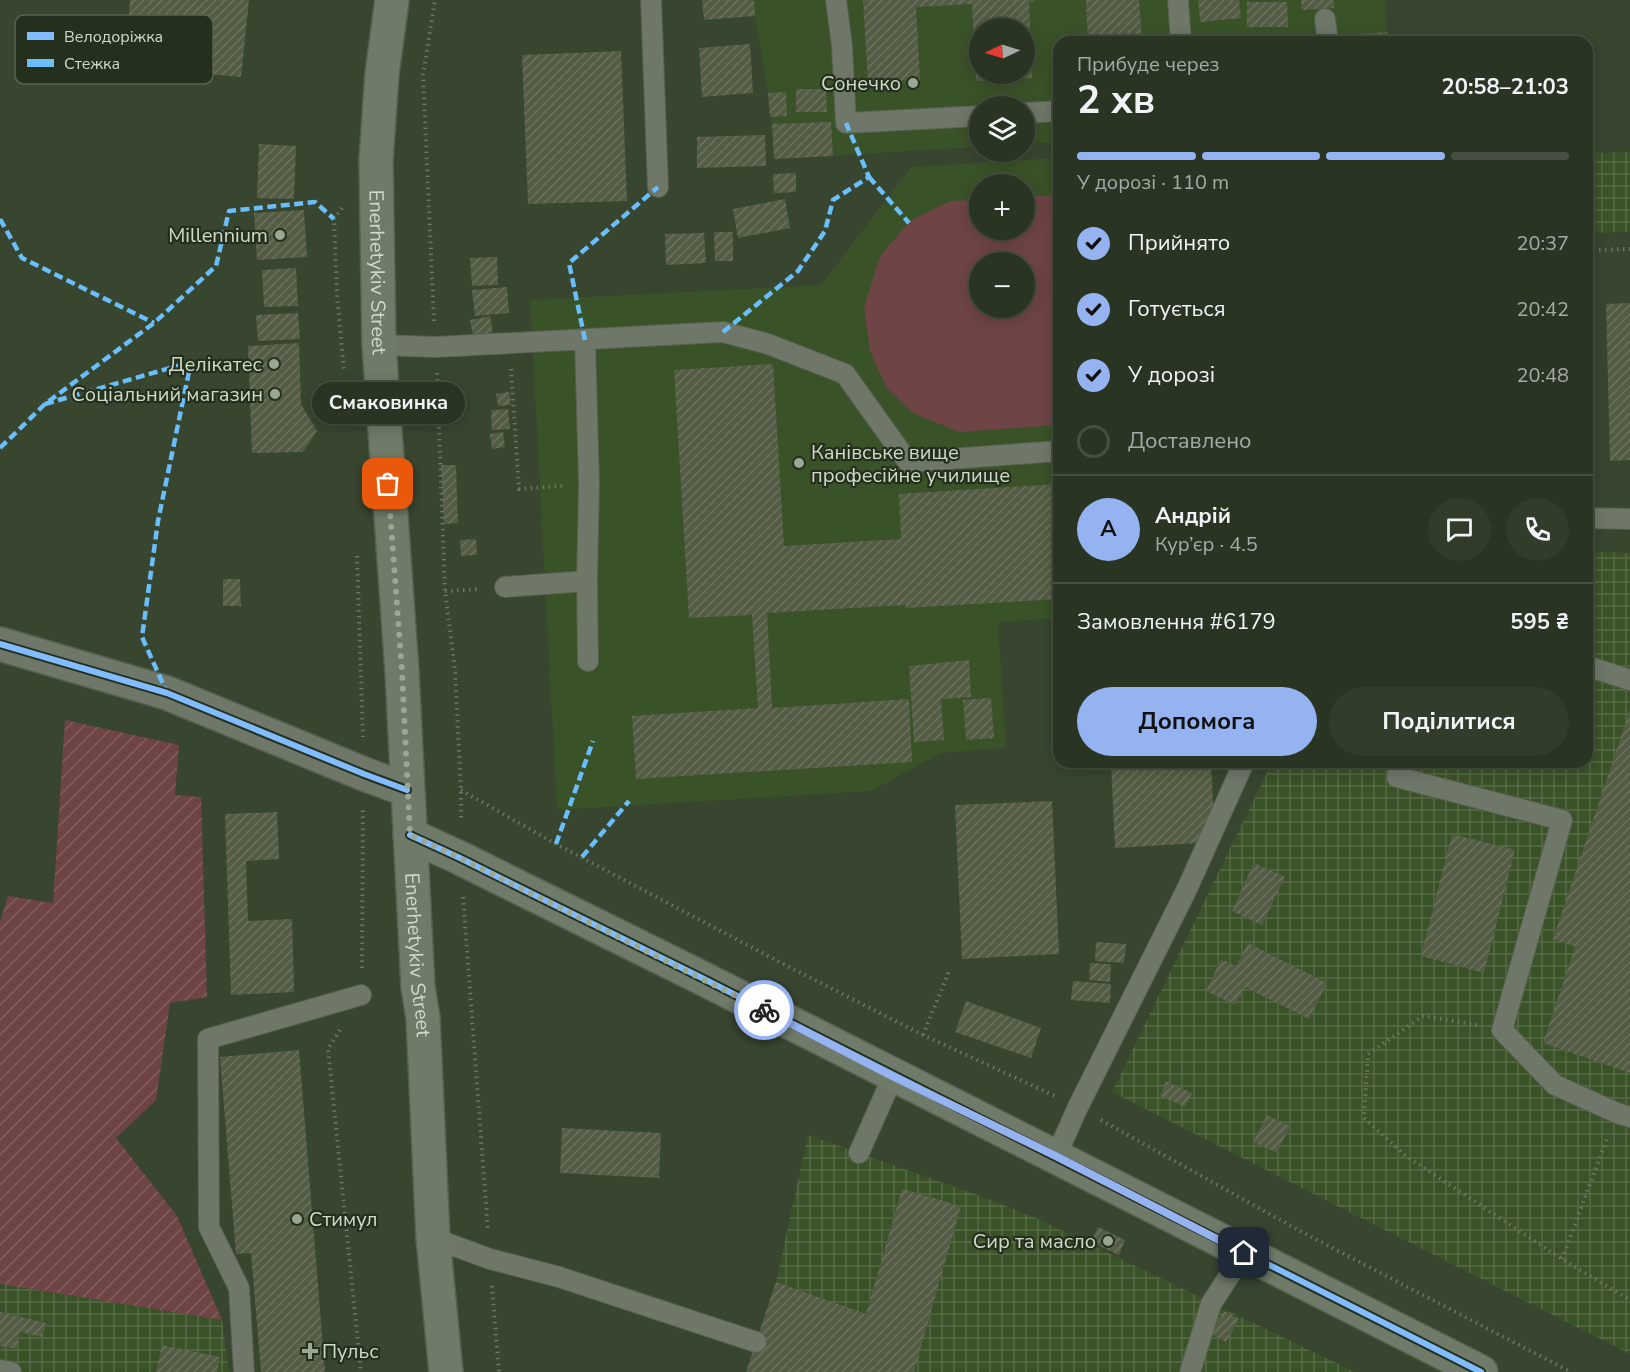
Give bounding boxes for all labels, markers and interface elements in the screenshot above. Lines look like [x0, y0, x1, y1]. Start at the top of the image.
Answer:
legend [15, 15, 213, 84]
north arrow [969, 18, 1035, 84]
map controls [969, 18, 1035, 318]
text: Велодоріжка [64, 26, 163, 48]
text: Прибуде через [1077, 51, 1219, 78]
text: Стежка [64, 53, 120, 75]
place label: Сонечко [821, 70, 901, 97]
text: 20:58–21:03 [1441, 72, 1569, 102]
text: 2 хв [1077, 74, 1155, 127]
marker: Сонечко [906, 76, 920, 90]
button: layers [969, 96, 1035, 162]
text: У дорозі · 110 m [1077, 169, 1229, 196]
button: + [969, 174, 1035, 240]
street label: Enerhetykiv Street [363, 189, 393, 357]
place label: Millennium [168, 222, 268, 249]
icon: check [1077, 227, 1110, 260]
marker: Millennium [273, 228, 287, 242]
text: Прийнято [1128, 228, 1230, 258]
text: 20:37 [1516, 230, 1569, 257]
button: − [969, 252, 1035, 318]
icon: check [1077, 293, 1110, 326]
text: Готується [1128, 294, 1226, 324]
text: 20:42 [1516, 296, 1569, 323]
place label: Делікатес [169, 351, 262, 378]
marker: Делікатес [267, 357, 281, 371]
icon: check [1077, 359, 1110, 392]
text: У дорозі [1128, 360, 1215, 390]
text: 20:48 [1516, 362, 1569, 389]
place label: Соціальний магазин [72, 381, 263, 408]
callout: Смаковинка [312, 382, 464, 424]
marker: Соціальний магазин [268, 387, 282, 401]
text: Смаковинка [329, 389, 448, 416]
text: Доставлено [1128, 426, 1252, 456]
place label: Канівське вище професійне училище [811, 439, 1010, 489]
marker: Канівське вище професійне училище [792, 456, 806, 470]
pin [362, 458, 413, 509]
icon: bag [371, 467, 404, 500]
button: chat [1428, 498, 1491, 561]
button: phone [1506, 498, 1569, 561]
text: Андрій [1155, 501, 1231, 531]
text: А [1100, 514, 1117, 544]
text: Кур’єр · 4.5 [1155, 531, 1258, 558]
text: Замовлення #6179 [1077, 607, 1276, 637]
text: 595 ₴ [1510, 607, 1569, 637]
button: Допомога [1077, 687, 1317, 756]
button: Поділитися [1329, 687, 1569, 756]
street label: Enerhetykiv Street [399, 872, 437, 1039]
courier [734, 980, 794, 1040]
icon: bike [748, 994, 781, 1027]
place label: Стимул [309, 1206, 378, 1233]
marker: Стимул [290, 1212, 304, 1226]
pin [1218, 1227, 1269, 1278]
place label: Сир та масло [973, 1228, 1096, 1255]
marker: Сир та масло [1101, 1234, 1115, 1248]
icon: home [1227, 1236, 1260, 1269]
place label: Пульс [322, 1338, 379, 1365]
marker: Пульс [303, 1344, 317, 1358]

